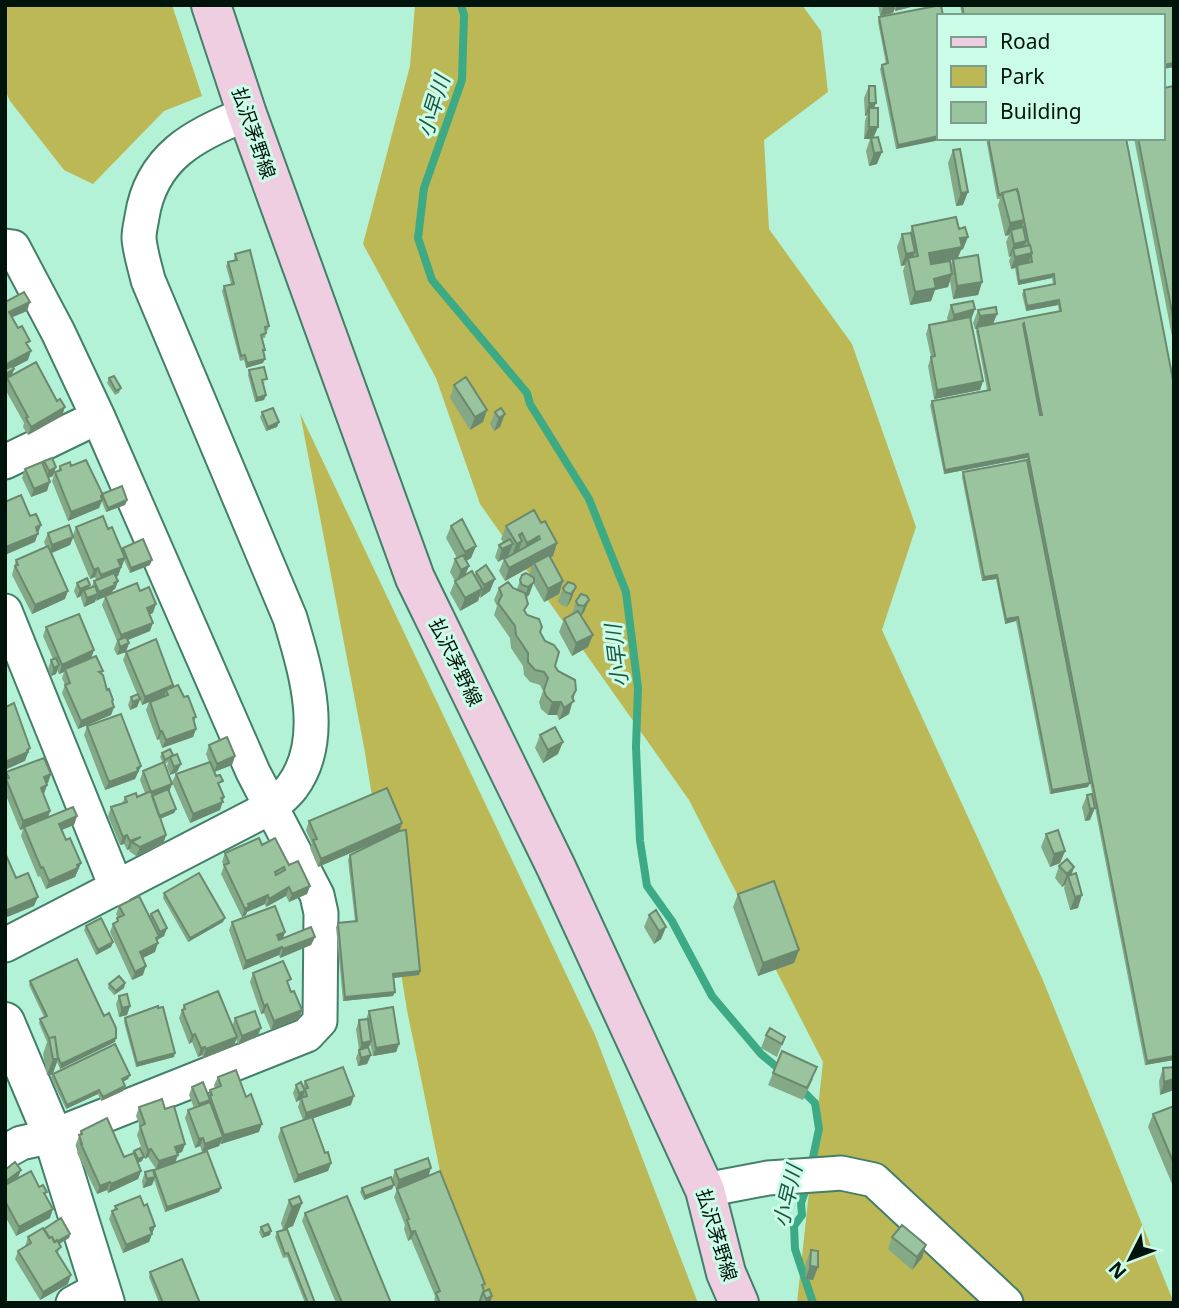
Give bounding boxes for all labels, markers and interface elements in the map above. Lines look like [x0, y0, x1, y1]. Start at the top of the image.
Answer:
legend [937, 14, 1165, 140]
text: Road [1000, 27, 1050, 55]
text: Park [1000, 62, 1045, 90]
water label: 小早川 [410, 70, 456, 140]
street label: 払沢茅野線 [226, 84, 282, 182]
text: Building [1000, 97, 1082, 125]
street label: 払沢茅野線 [423, 614, 489, 710]
water label: 小早川 [598, 621, 634, 689]
water label: 小早川 [766, 1160, 808, 1230]
street label: 払沢茅野線 [691, 1186, 743, 1284]
north arrow [1095, 1224, 1165, 1294]
text: N [1103, 1256, 1132, 1285]

